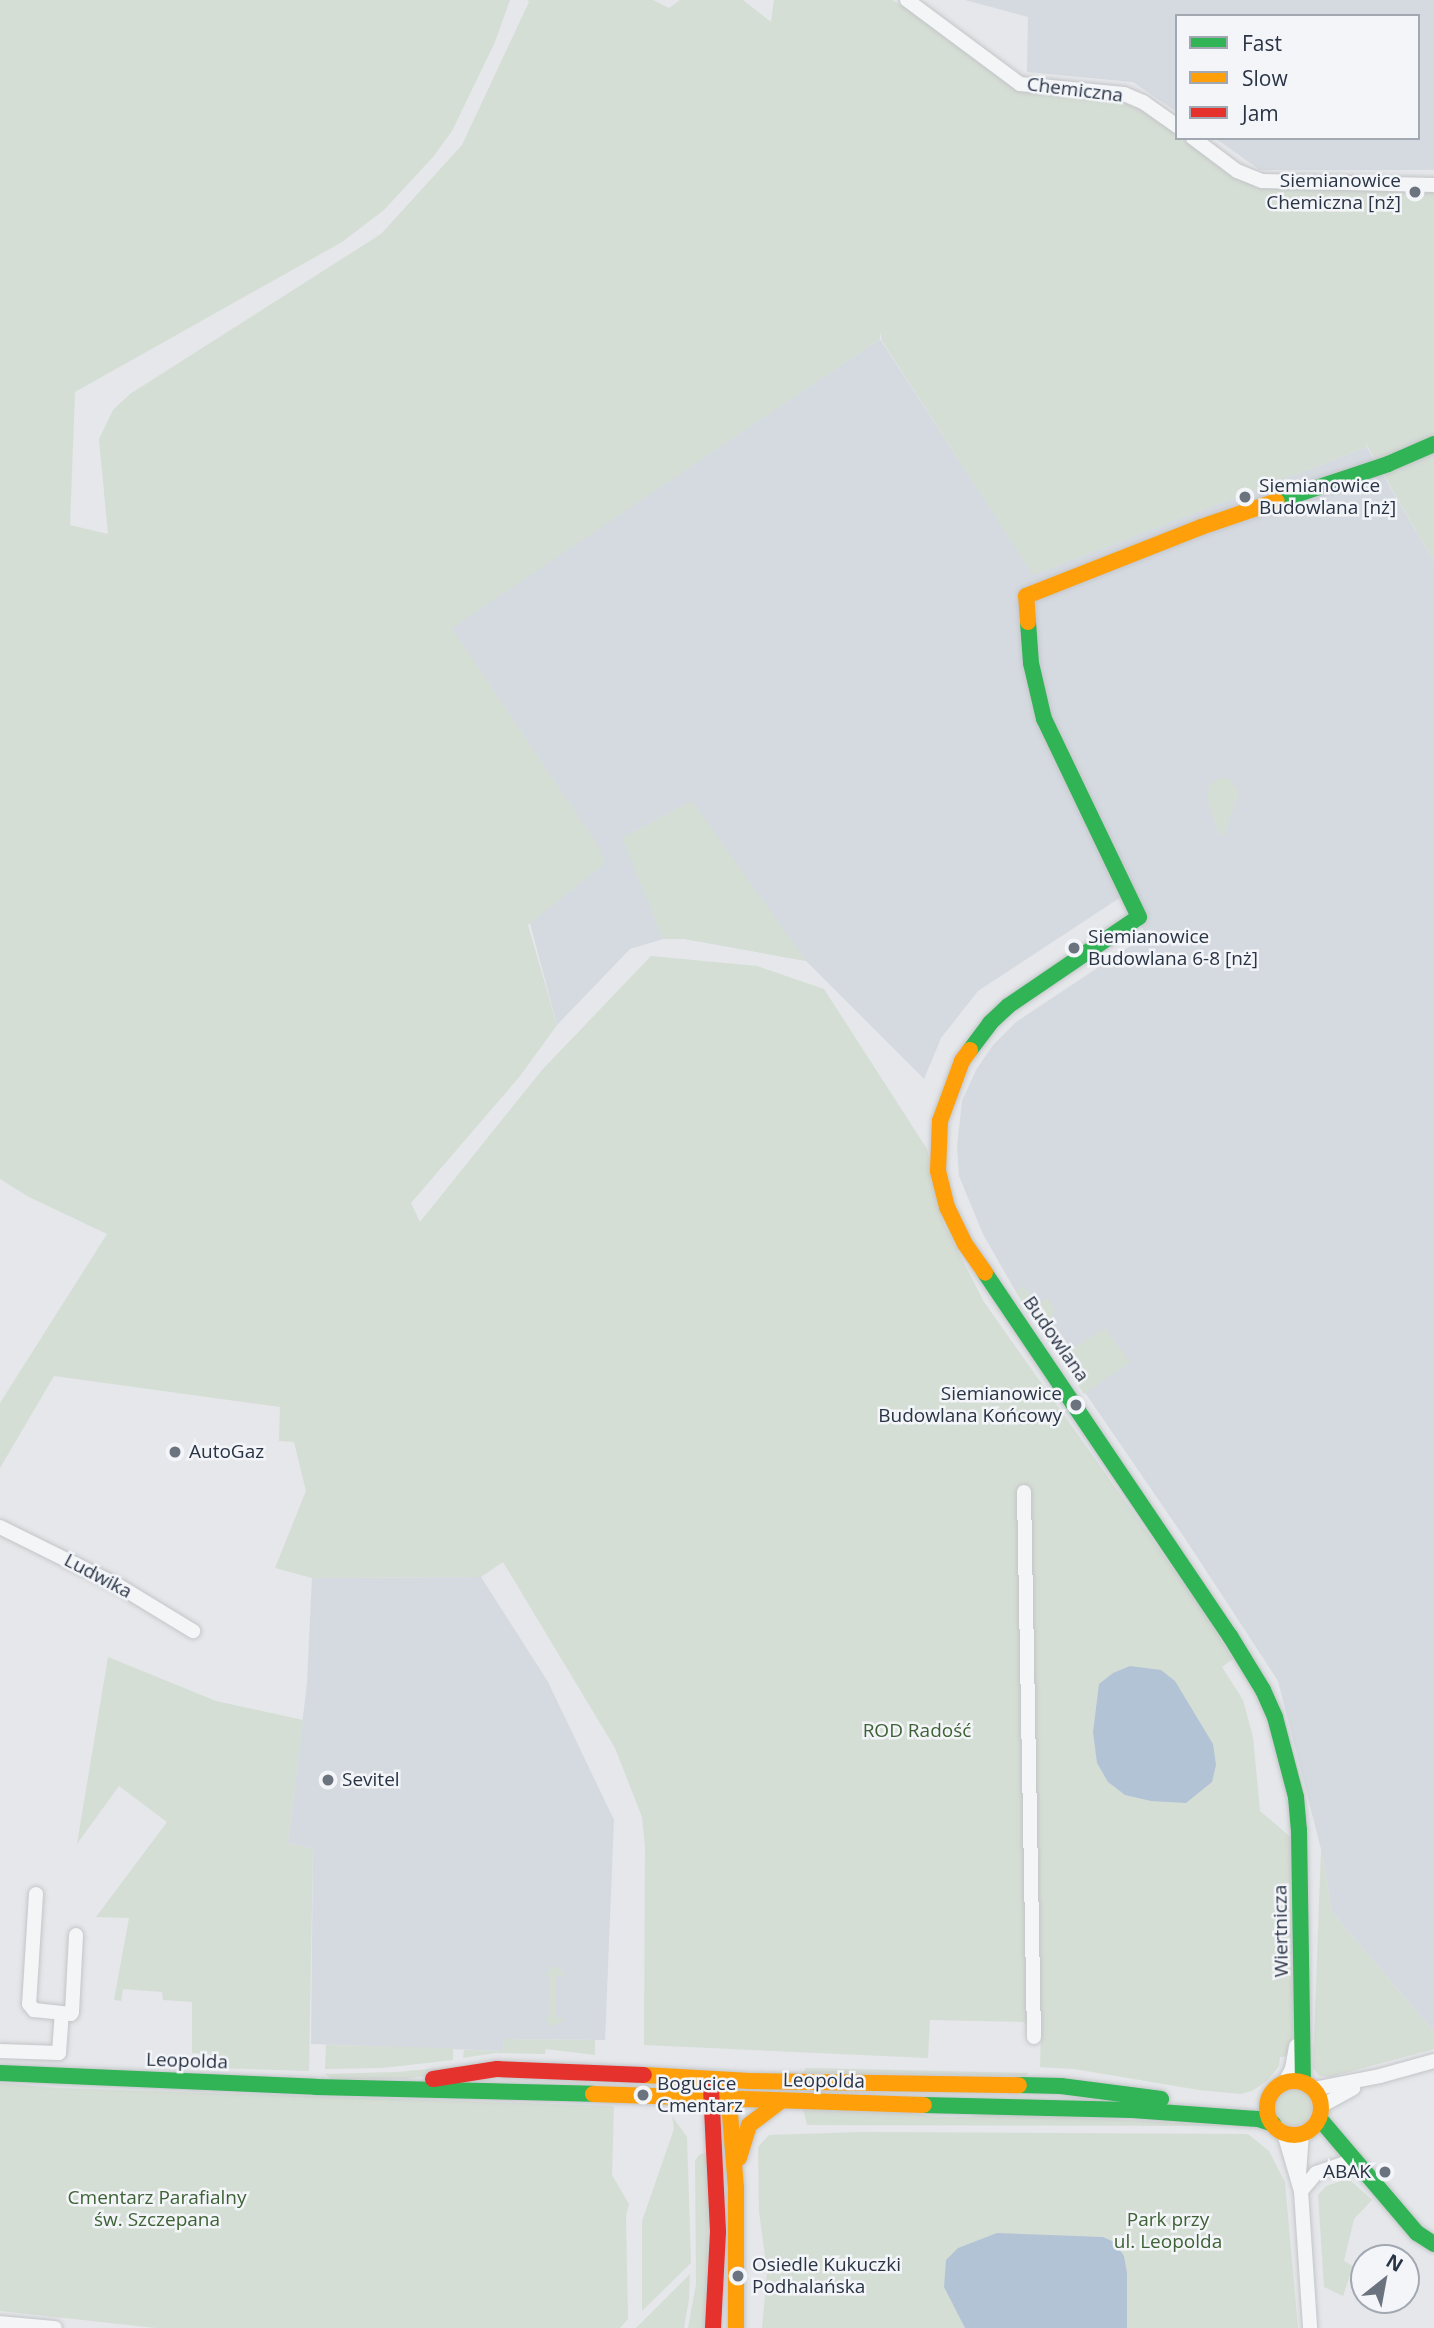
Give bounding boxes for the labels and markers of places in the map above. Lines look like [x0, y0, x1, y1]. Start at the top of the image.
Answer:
place label: Siemianowice Chemiczna [nż] [1266, 170, 1401, 214]
marker: Siemianowice Chemiczna [nż] [1407, 184, 1423, 200]
place label: Siemianowice Budowlana [nż] [1259, 475, 1396, 519]
marker: Siemianowice Budowlana [nż] [1237, 489, 1253, 505]
place label: Siemianowice Budowlana 6-8 [nż] [1088, 926, 1258, 970]
marker: Siemianowice Budowlana 6-8 [nż] [1066, 940, 1082, 956]
place label: Siemianowice Budowlana Końcowy [878, 1383, 1062, 1427]
marker: Siemianowice Budowlana Końcowy [1068, 1397, 1084, 1413]
place label: AutoGaz [189, 1441, 264, 1463]
marker: AutoGaz [167, 1444, 183, 1460]
place label: Sevitel [342, 1769, 400, 1791]
marker: Sevitel [320, 1772, 336, 1788]
place label: Bogucice Cmentarz [657, 2073, 743, 2117]
marker: Bogucice Cmentarz [635, 2087, 651, 2103]
place label: ABAK [1323, 2161, 1371, 2183]
marker: ABAK [1377, 2164, 1393, 2180]
place label: Osiedle Kukuczki Podhalańska [752, 2254, 901, 2298]
marker: Osiedle Kukuczki Podhalańska [730, 2268, 746, 2284]

